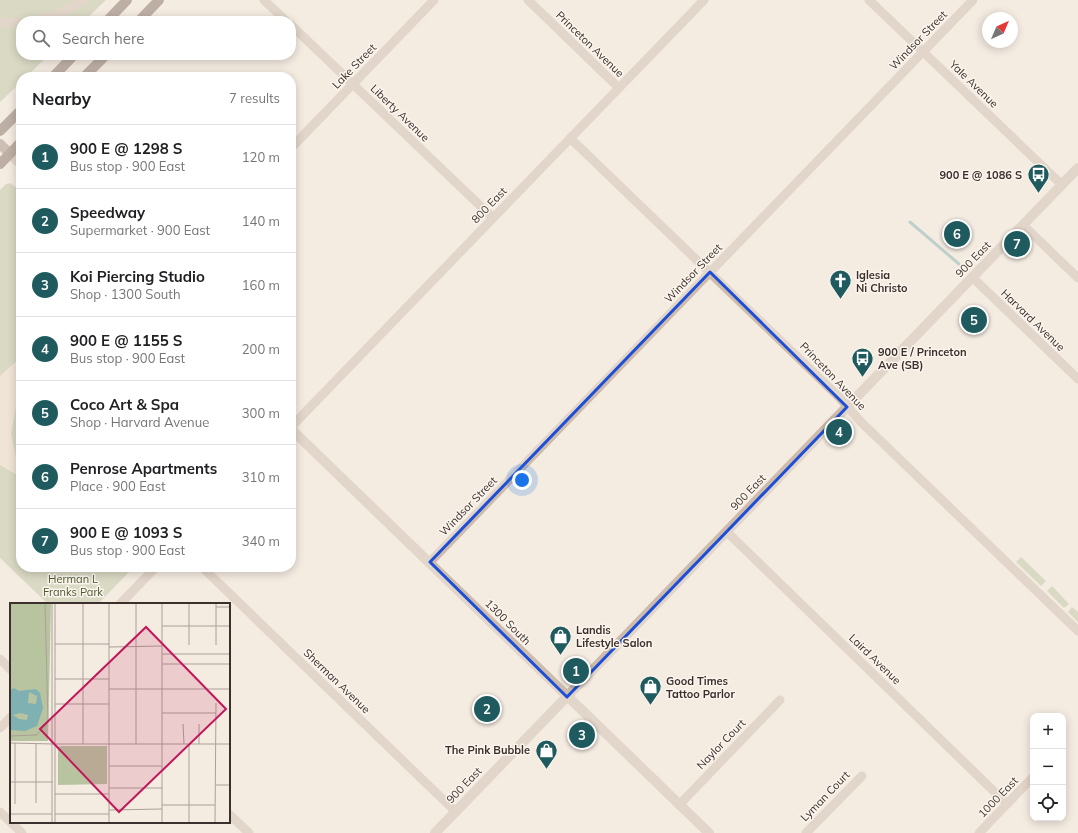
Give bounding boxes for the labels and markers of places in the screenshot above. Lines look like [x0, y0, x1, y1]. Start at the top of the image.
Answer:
bus stop icon: 900 E @ 1086 S [1025, 162, 1051, 195]
place label: 900 E @ 1086 S [939, 168, 1022, 182]
pin: 6 [944, 219, 970, 249]
pin: 7 [1004, 229, 1030, 259]
church icon: Iglesia Ni Christo [828, 268, 854, 301]
place label: Iglesia Ni Christo [856, 268, 908, 295]
pin: 5 [961, 305, 987, 335]
bus stop icon: 900 E / Princeton Ave (SB) [849, 345, 875, 378]
place label: 900 E / Princeton Ave (SB) [878, 345, 967, 372]
pin: 4 [826, 417, 852, 447]
shop icon: Landis Lifestyle Salon [548, 623, 574, 656]
place label: Landis Lifestyle Salon [576, 623, 653, 650]
pin: 1 [563, 656, 589, 686]
shop icon: Good Times Tattoo Parlor [638, 674, 664, 707]
place label: Good Times Tattoo Parlor [666, 674, 735, 701]
pin: 2 [474, 694, 500, 724]
pin: 3 [569, 720, 595, 750]
shop icon: The Pink Bubble [533, 737, 559, 770]
place label: The Pink Bubble [445, 743, 530, 757]

